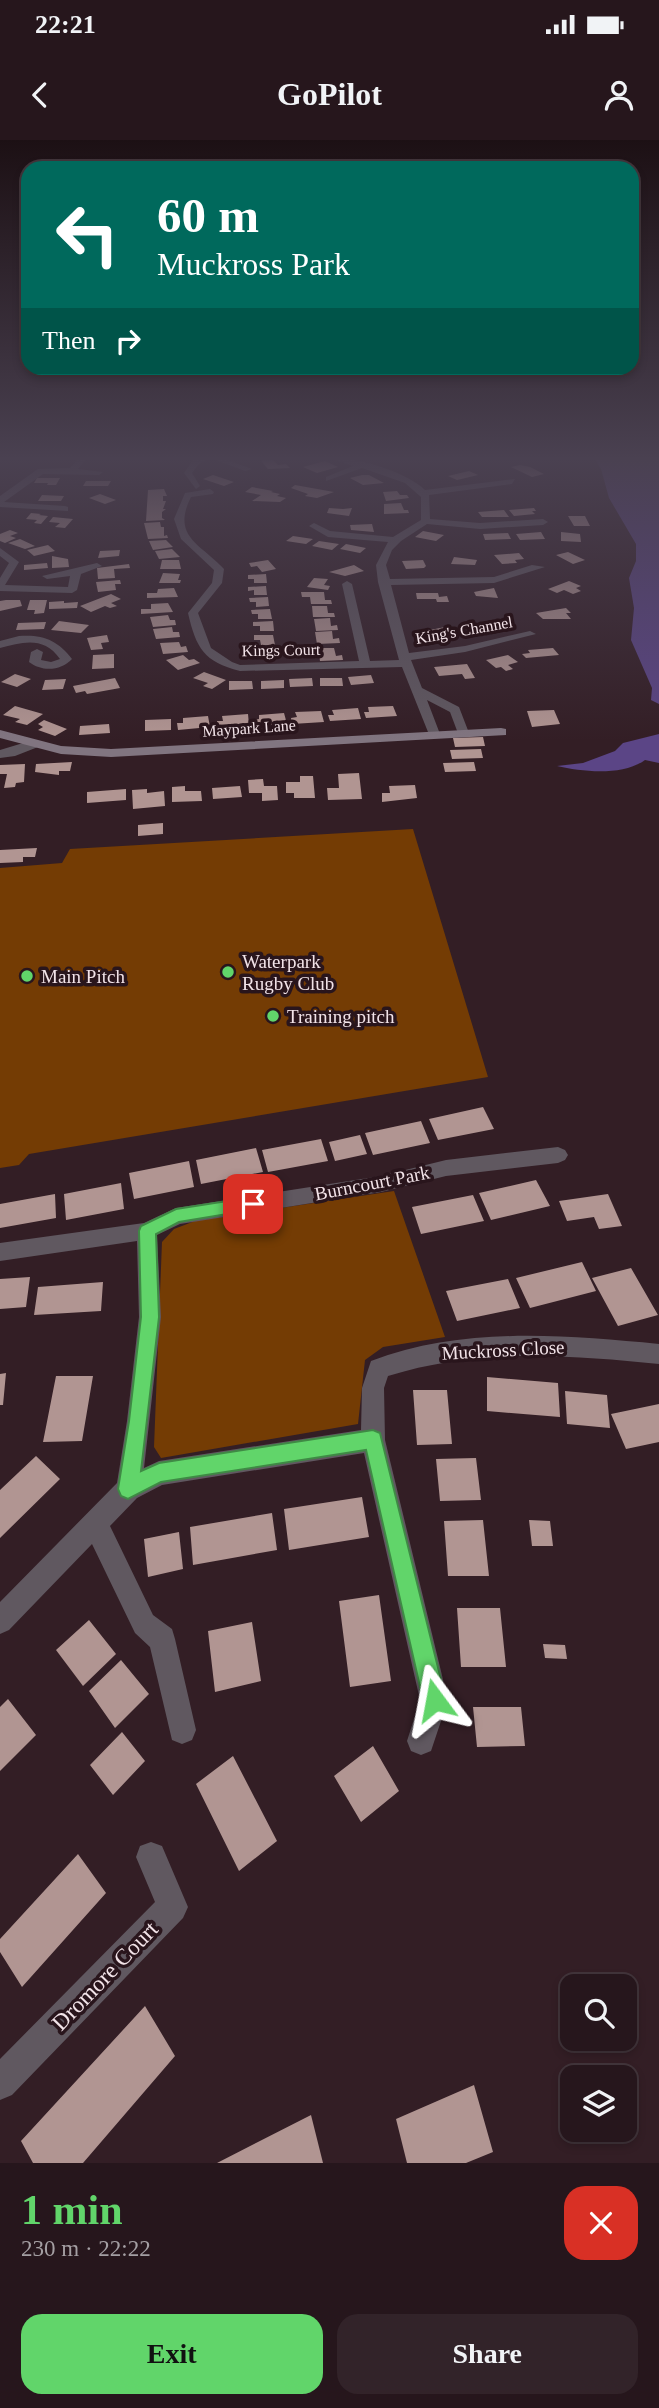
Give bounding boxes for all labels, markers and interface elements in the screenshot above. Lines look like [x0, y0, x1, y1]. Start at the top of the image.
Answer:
text: 22:21 [35, 10, 96, 39]
icon: back [21, 76, 59, 114]
text: GoPilot [277, 76, 382, 112]
icon: person [600, 76, 638, 114]
text: 60 m [157, 188, 259, 243]
icon: left [42, 189, 133, 280]
text: Muckross Park [157, 246, 350, 282]
icon: right [109, 322, 147, 360]
text: Then [42, 326, 95, 355]
street label: King's Channel [414, 613, 515, 648]
street label: Kings Court [242, 641, 321, 660]
street label: Maypark Lane [202, 716, 296, 741]
place label: Waterpark Rugby Club [242, 951, 334, 994]
marker: Waterpark Rugby Club [220, 964, 236, 980]
place label: Main Pitch [41, 966, 125, 987]
marker: Main Pitch [19, 968, 35, 984]
place label: Training pitch [287, 1006, 395, 1027]
marker: Training pitch [265, 1008, 281, 1024]
street label: Burncourt Park [313, 1161, 432, 1204]
pin [223, 1174, 283, 1234]
icon: arrive [234, 1185, 272, 1223]
street label: Muckross Close [441, 1336, 565, 1364]
position arrow [398, 1663, 472, 1737]
street label: Dromore Court [47, 1916, 163, 2035]
map controls [560, 1974, 637, 2142]
button: search [560, 1974, 637, 2051]
button: layers [560, 2065, 637, 2142]
button: close [564, 2186, 638, 2260]
text: 1 min [21, 2187, 123, 2233]
text: 230 m · 22:22 [21, 2236, 151, 2261]
button: Exit [21, 2314, 323, 2394]
button: Share [337, 2314, 638, 2394]

